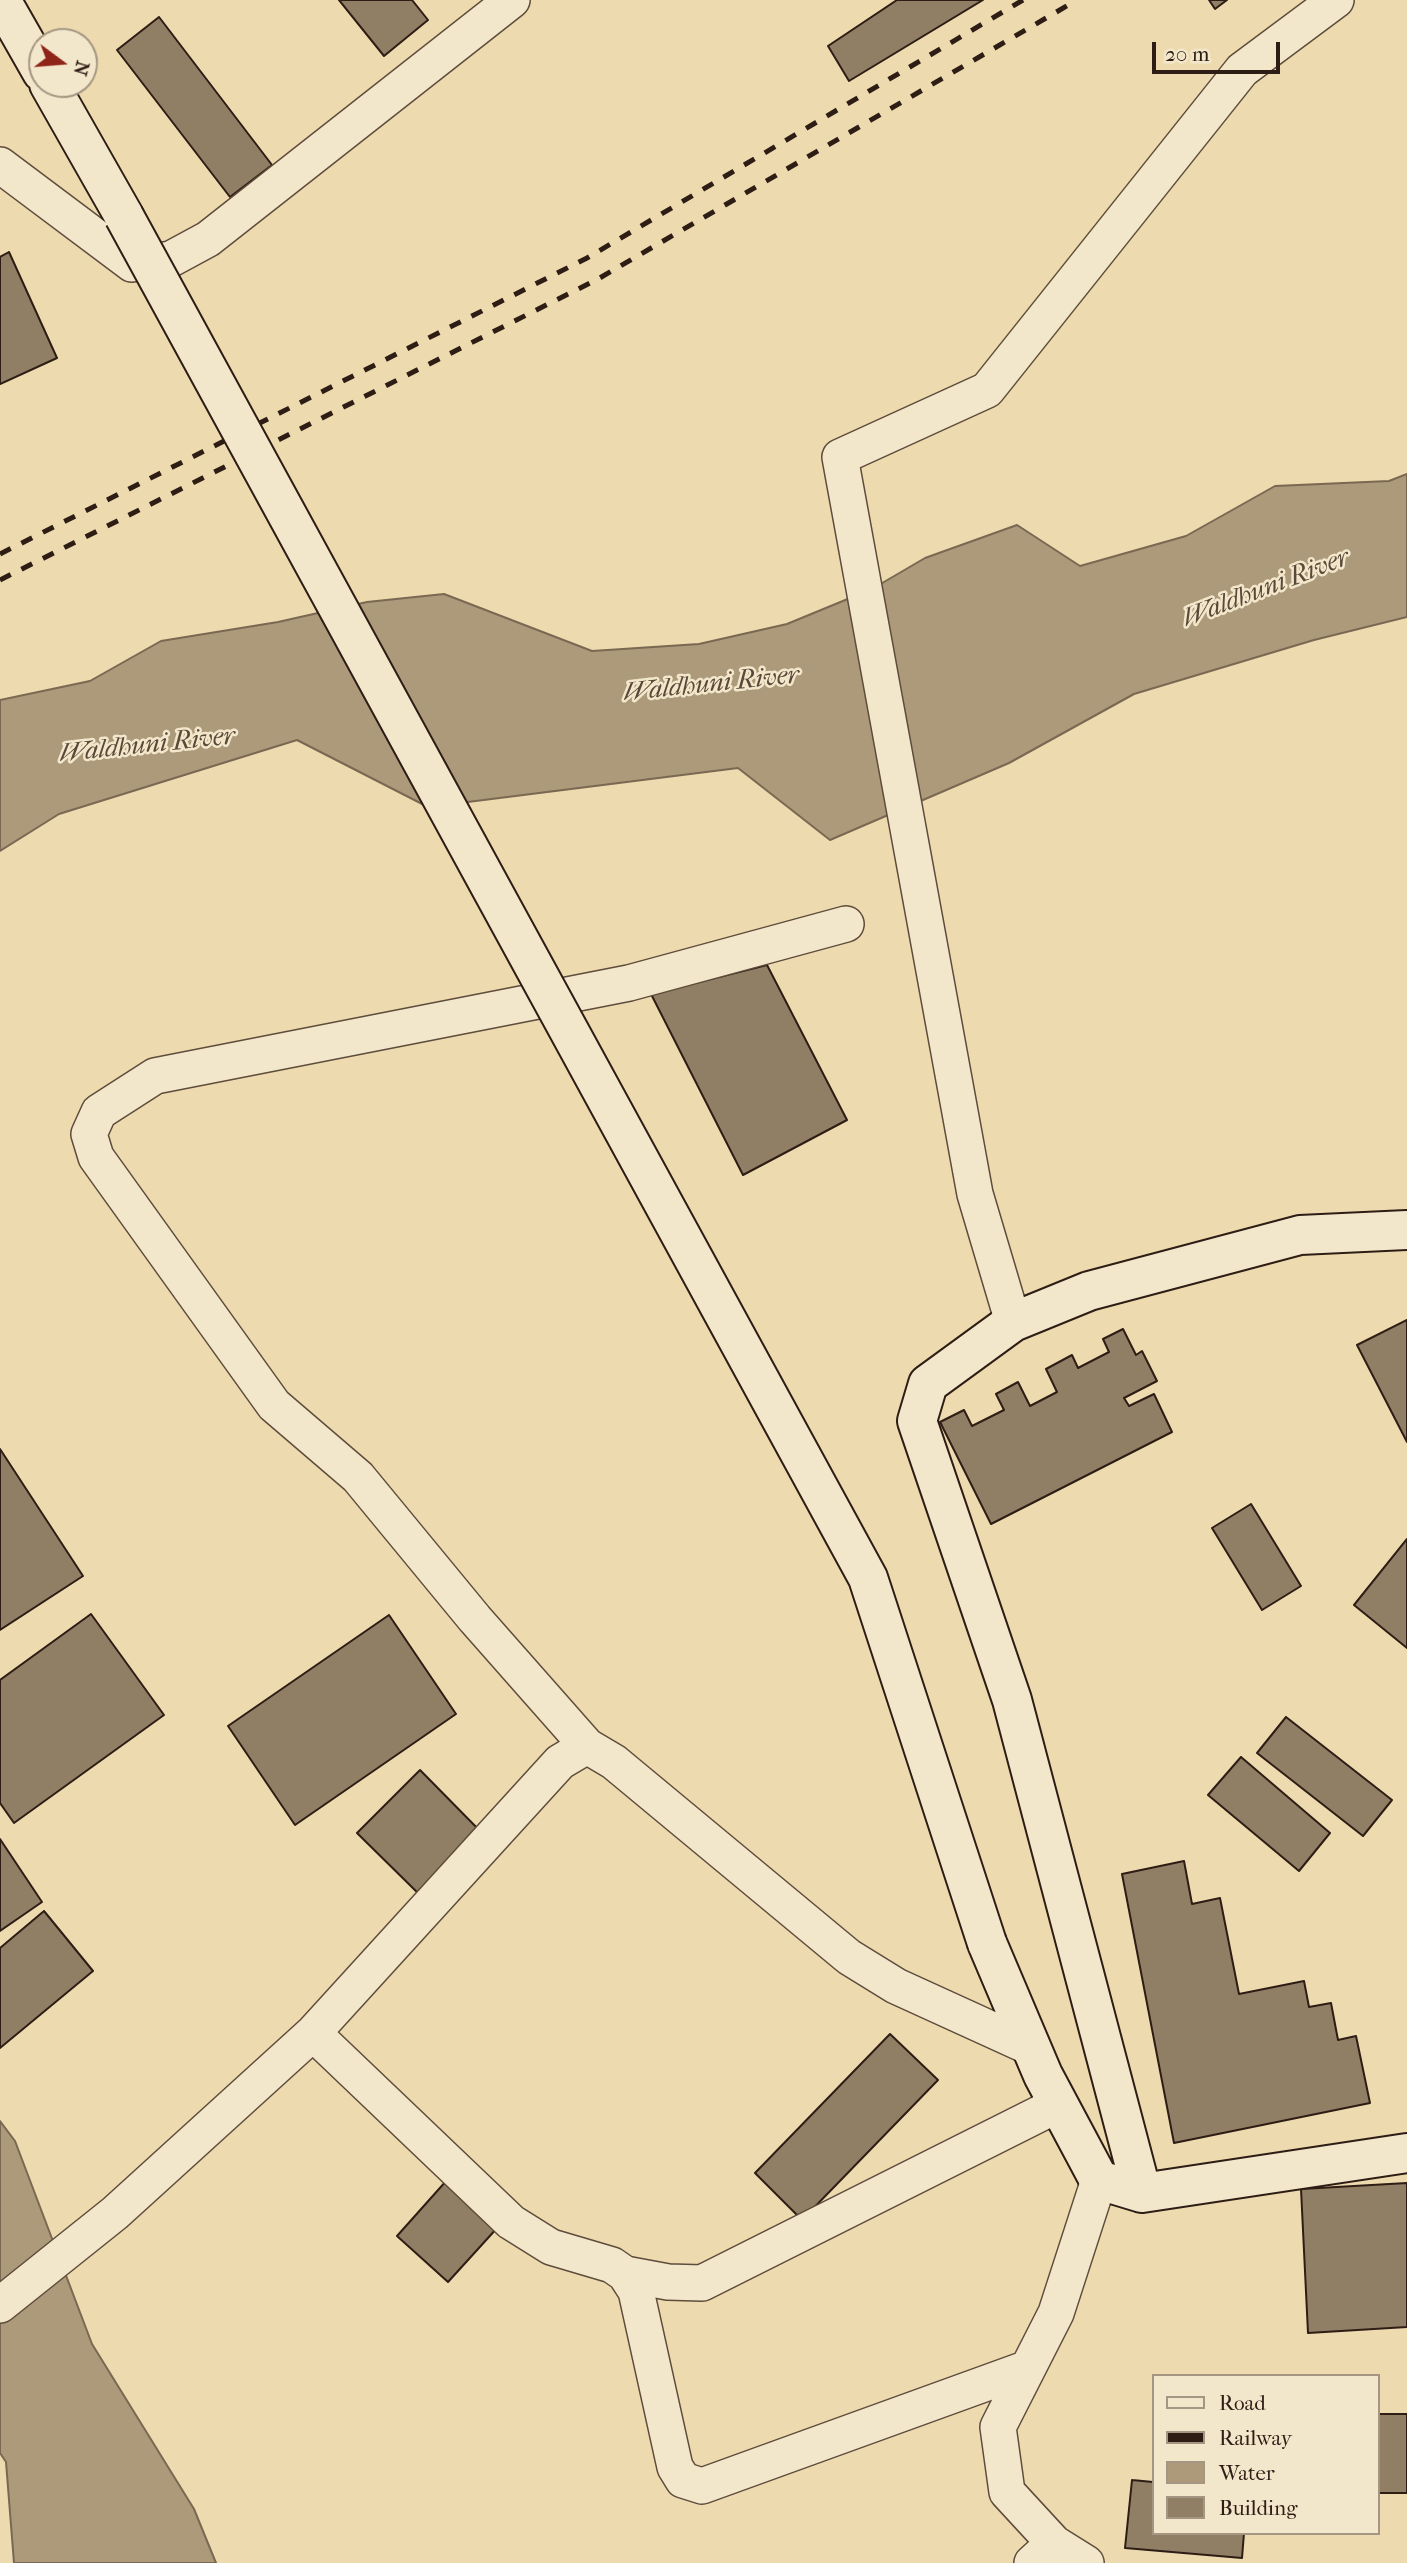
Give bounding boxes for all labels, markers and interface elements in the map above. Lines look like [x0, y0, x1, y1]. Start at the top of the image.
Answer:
north arrow [28, 28, 98, 98]
scale bar [1155, 28, 1283, 72]
text: 20 m [1165, 42, 1209, 66]
text: N [69, 58, 94, 78]
water label: Waldhuni River [1178, 543, 1354, 635]
water label: Waldhuni River [622, 660, 800, 710]
water label: Waldhuni River [58, 721, 236, 771]
legend [1152, 2374, 1379, 2535]
text: Road [1219, 2391, 1266, 2415]
text: Railway [1219, 2426, 1292, 2450]
text: Water [1219, 2461, 1275, 2485]
text: Building [1219, 2496, 1297, 2520]

